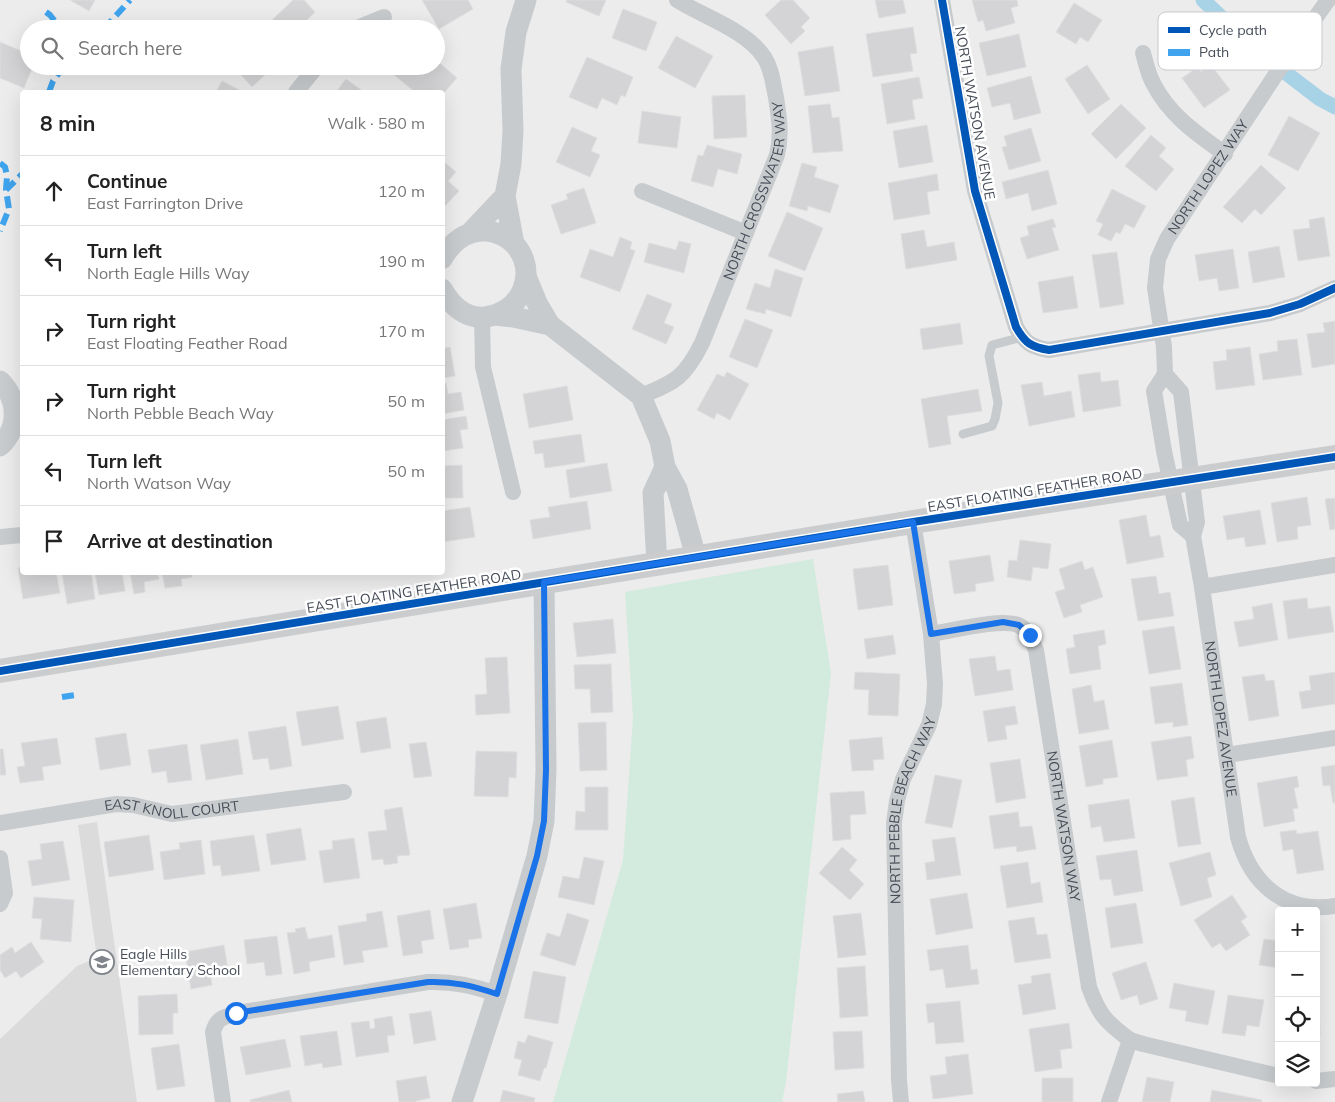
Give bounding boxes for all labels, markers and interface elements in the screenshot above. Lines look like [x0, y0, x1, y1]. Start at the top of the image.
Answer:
legend [1158, 12, 1322, 70]
search box [20, 20, 445, 75]
text: Cycle path [1199, 21, 1267, 39]
street label: NORTH WATSON AVENUE [951, 25, 999, 201]
icon: search [38, 34, 66, 62]
text: Search here [78, 36, 182, 60]
text: Path [1199, 43, 1229, 61]
street label: NORTH CROSSWATER WAY [719, 100, 789, 283]
text: 8 min [40, 110, 95, 136]
text: Walk · 580 m [327, 113, 425, 133]
street label: NORTH LOPEZ WAY [1164, 116, 1253, 238]
text: Continue [87, 169, 167, 193]
icon: ahead [40, 177, 68, 205]
text: 120 m [378, 181, 425, 201]
text: East Farrington Drive [87, 193, 243, 213]
text: Turn left [87, 239, 162, 263]
icon: left [40, 247, 68, 275]
text: 190 m [378, 251, 425, 271]
text: North Eagle Hills Way [87, 263, 249, 283]
text: Turn right [87, 309, 176, 333]
icon: right [40, 317, 68, 345]
text: 170 m [378, 321, 425, 341]
text: East Floating Feather Road [87, 333, 288, 353]
text: Turn right [87, 379, 176, 403]
icon: right [40, 387, 68, 415]
text: 50 m [388, 391, 425, 411]
text: North Pebble Beach Way [87, 403, 274, 423]
text: Turn left [87, 449, 162, 473]
icon: left [40, 457, 68, 485]
text: 50 m [388, 461, 425, 481]
street label: EAST FLOATING FEATHER ROAD [926, 464, 1144, 516]
text: North Watson Way [87, 473, 231, 493]
icon: arrive [40, 527, 68, 555]
text: Arrive at destination [87, 529, 273, 553]
street label: EAST FLOATING FEATHER ROAD [305, 565, 523, 617]
route end [1019, 624, 1042, 647]
street label: NORTH LOPEZ AVENUE [1201, 640, 1241, 798]
street label: NORTH PEBBLE BEACH WAY [885, 715, 940, 904]
street label: NORTH WATSON WAY [1043, 750, 1084, 903]
street label: EAST KNOLL COURT [103, 795, 241, 823]
map controls [1275, 907, 1320, 1087]
button: + [1275, 907, 1320, 952]
place label: Eagle Hills Elementary School [120, 945, 240, 979]
school or university icon: Eagle Hills Elementary School [89, 949, 115, 975]
button: − [1275, 952, 1320, 997]
button: locate [1275, 997, 1320, 1042]
route start [225, 1002, 248, 1025]
button: layers [1275, 1042, 1320, 1087]

